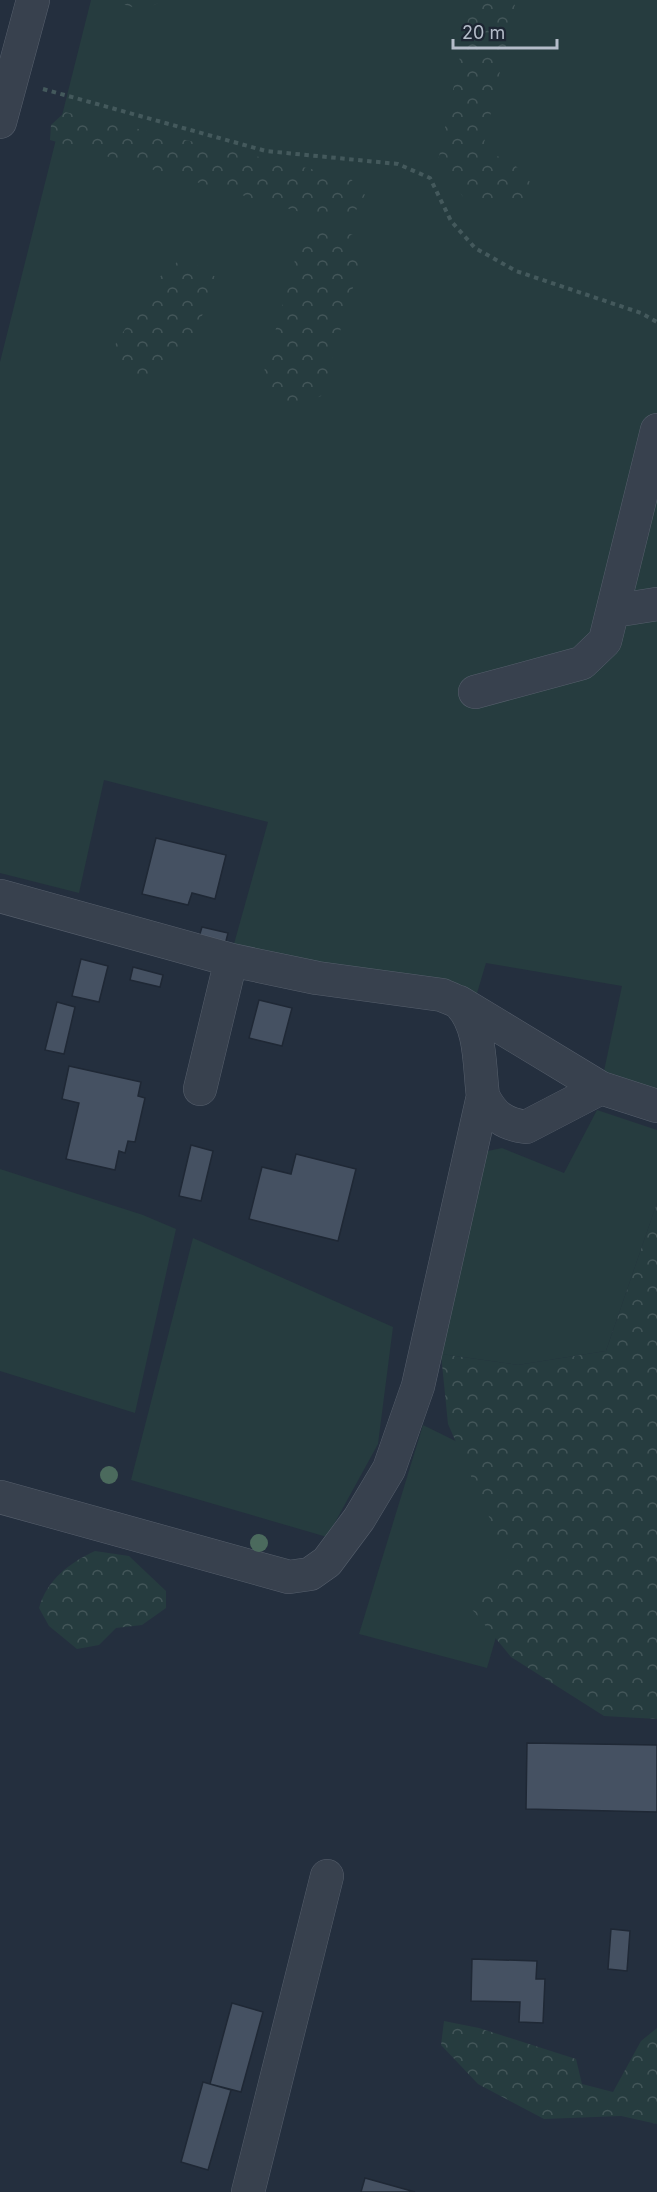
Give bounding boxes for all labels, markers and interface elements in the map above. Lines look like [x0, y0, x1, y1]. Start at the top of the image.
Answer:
scale bar [453, 12, 556, 50]
text: 20 m [462, 22, 505, 43]

